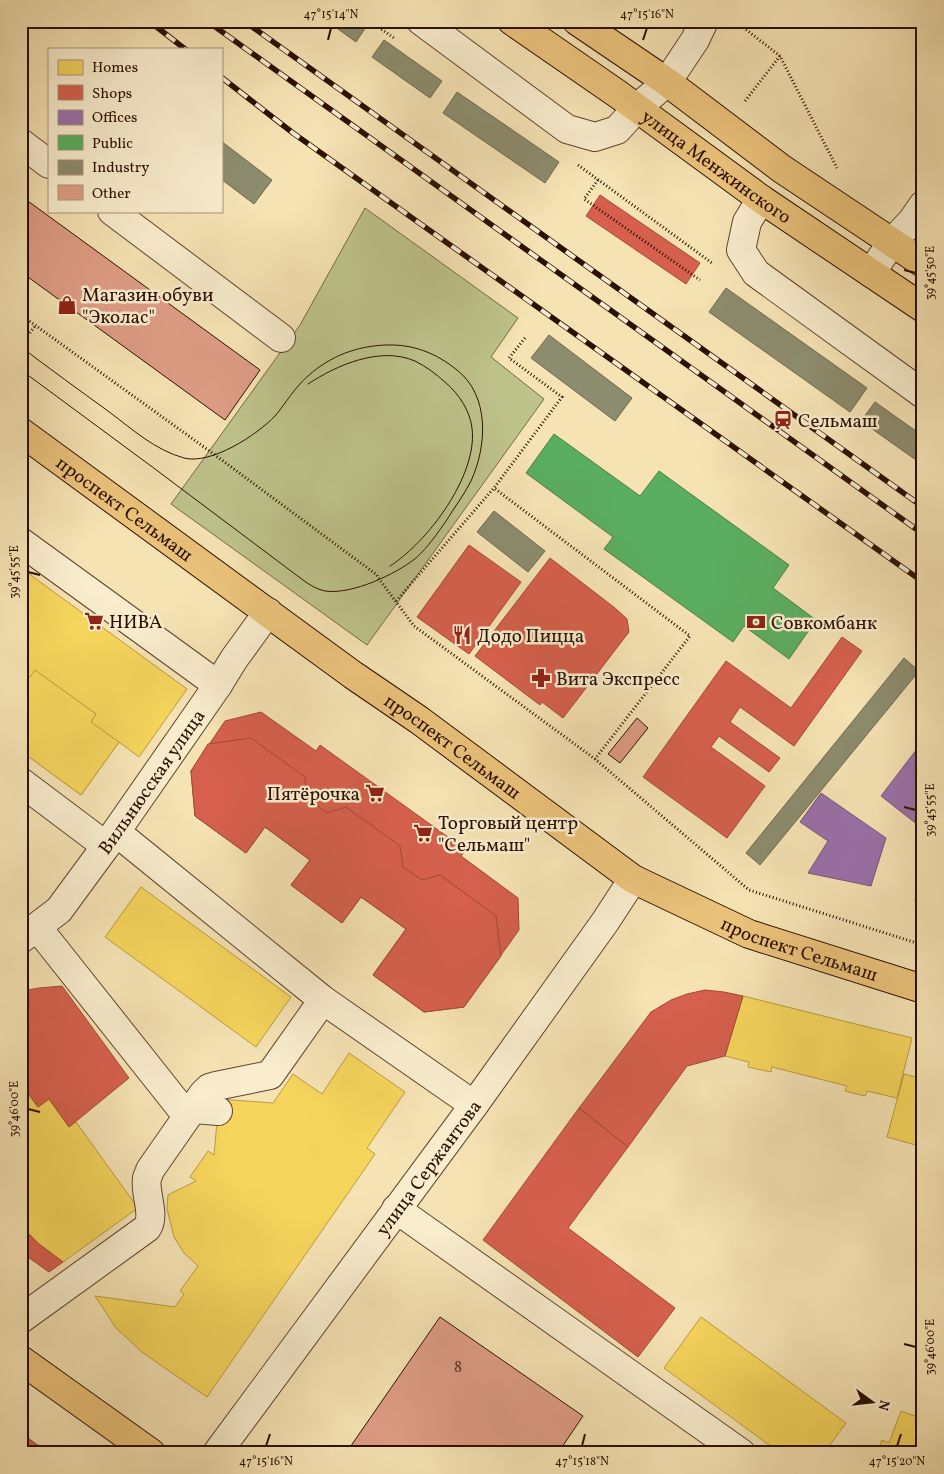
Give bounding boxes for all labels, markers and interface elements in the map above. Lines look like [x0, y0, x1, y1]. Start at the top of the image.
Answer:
text: 47°15'14"N [304, 7, 358, 23]
text: 47°15'16"N [620, 7, 674, 23]
legend [48, 48, 222, 212]
text: Homes [92, 58, 138, 79]
text: Shops [92, 84, 132, 105]
street label: улица Менжинского [635, 105, 796, 231]
text: Offices [92, 108, 137, 129]
text: Public [92, 134, 133, 155]
text: Industry [92, 158, 149, 179]
text: Other [92, 184, 131, 205]
text: 39°45'50"E [923, 246, 939, 300]
place label: Магазин обуви "Эколас" [82, 283, 214, 331]
shop icon: Магазин обуви "Эколас" [56, 294, 78, 316]
station icon: Сельмаш [772, 409, 794, 431]
place label: Сельмаш [798, 409, 878, 435]
street label: проспект Сельмаш [50, 451, 198, 569]
text: 39°45'55"E [7, 545, 23, 599]
supermarket icon: НИВА [83, 610, 105, 632]
place label: НИВА [109, 610, 162, 636]
bank icon: Совкомбанк [745, 611, 767, 633]
place label: Совкомбанк [771, 611, 877, 637]
restaurant icon: Додо Пицца [451, 624, 473, 646]
place label: Додо Пицца [477, 624, 584, 650]
pharmacy icon: Вита Экспресс [530, 667, 552, 689]
place label: Вита Экспресс [556, 667, 680, 693]
street label: проспект Сельмаш [378, 689, 526, 806]
street label: Вильнюсская улица [93, 705, 212, 861]
place label: Пятёрочка [267, 782, 360, 808]
supermarket icon: Пятёрочка [364, 782, 386, 804]
text: 39°45'55"E [923, 783, 939, 837]
place label: Торговый центр "Сельмаш" [438, 811, 578, 859]
supermarket icon: Торговый центр "Сельмаш" [412, 822, 434, 844]
street label: проспект Сельмаш [716, 912, 881, 989]
text: 39°46'00"E [7, 1081, 23, 1137]
street label: улица Сержантова [370, 1095, 489, 1242]
text: 39°46'00"E [923, 1319, 939, 1375]
house number: 8 [454, 1357, 462, 1379]
north arrow [846, 1376, 896, 1426]
text: N [873, 1398, 894, 1412]
text: 47°15'16"N [239, 1454, 293, 1470]
text: 47°15'18"N [555, 1454, 609, 1470]
text: 47°15'20"N [869, 1454, 925, 1470]

